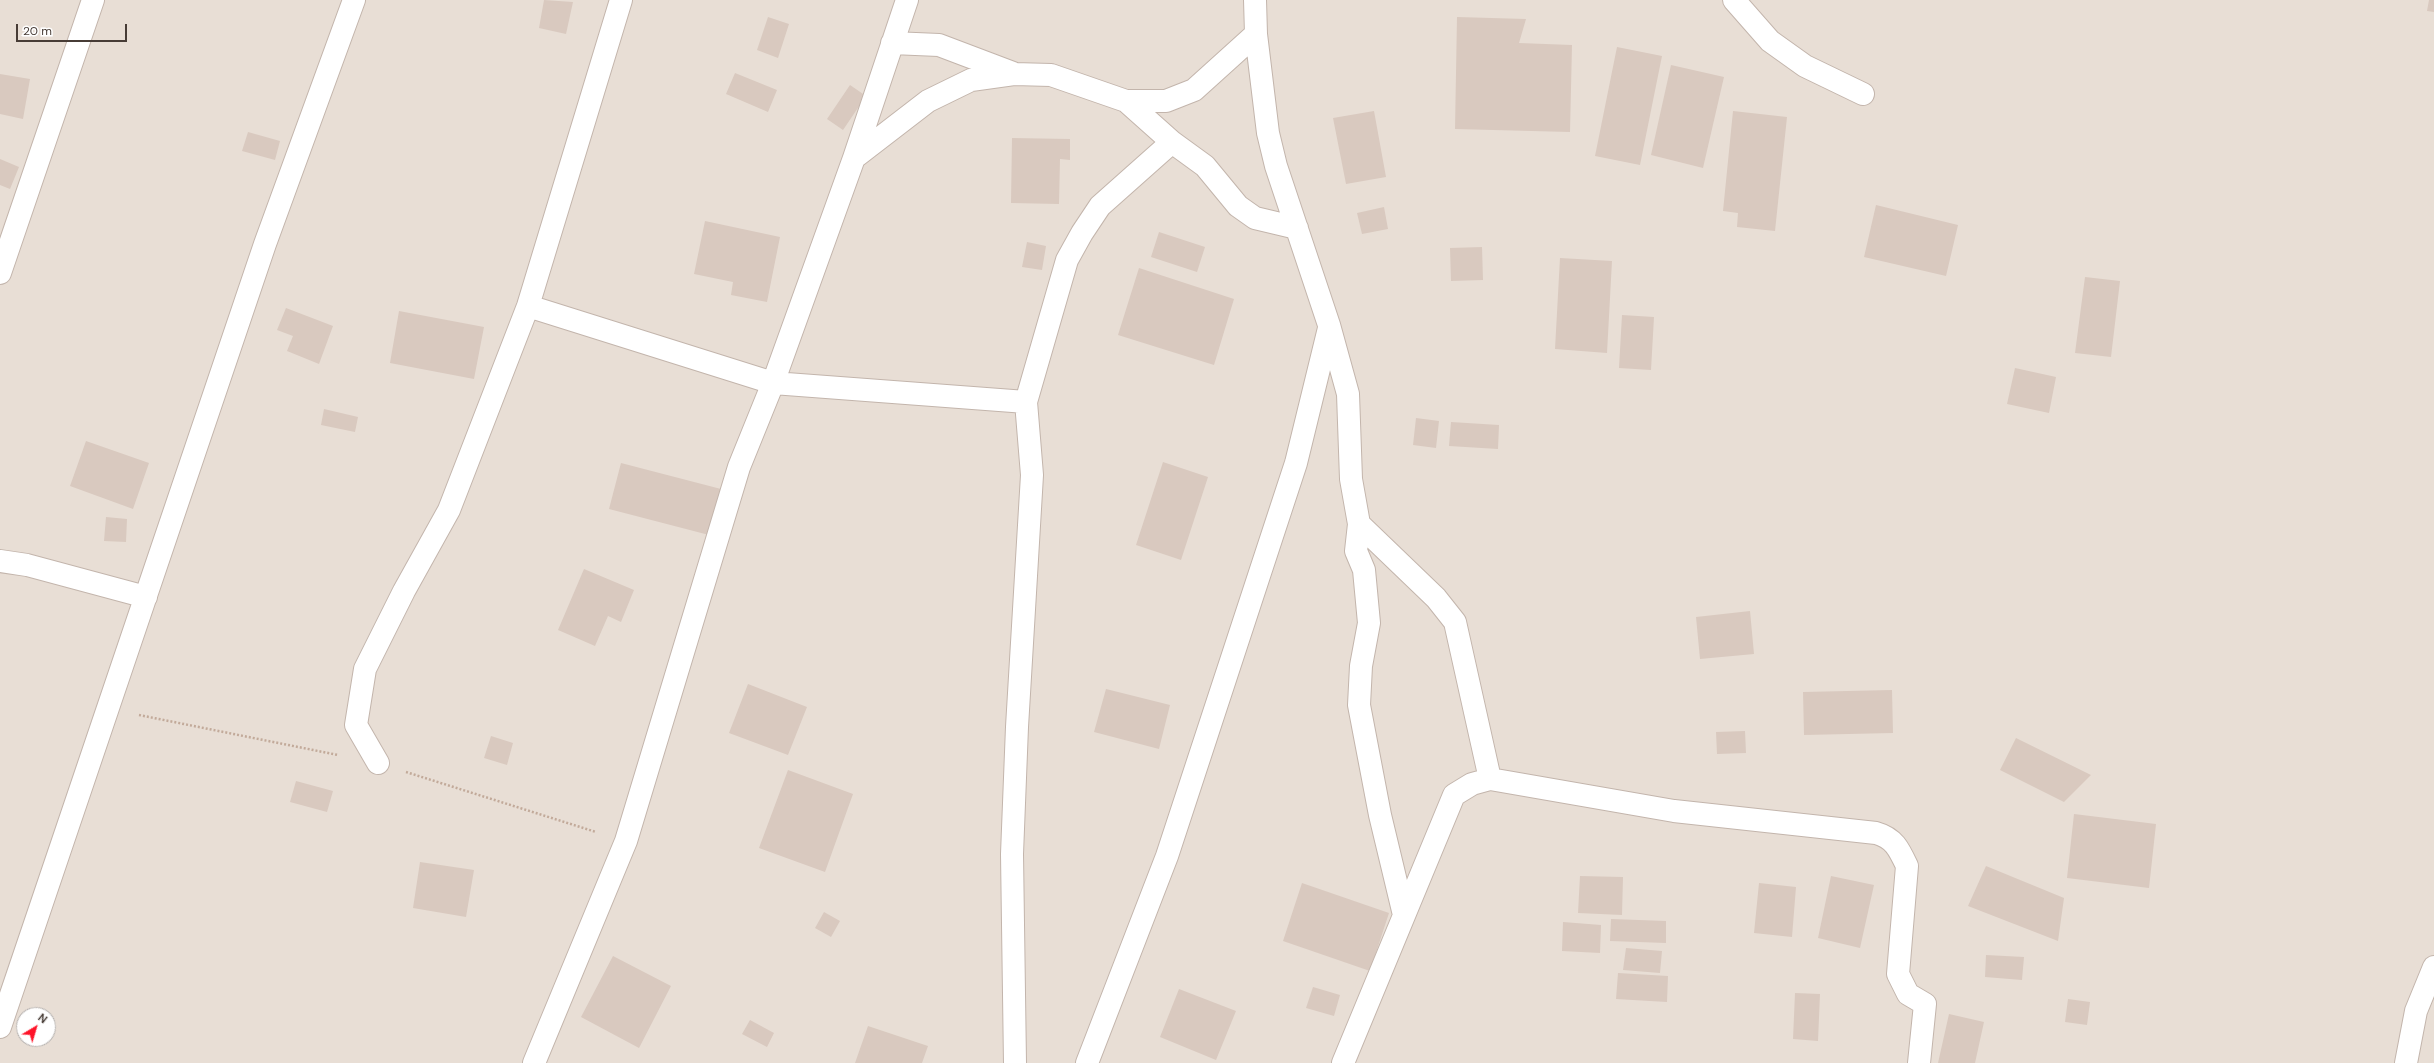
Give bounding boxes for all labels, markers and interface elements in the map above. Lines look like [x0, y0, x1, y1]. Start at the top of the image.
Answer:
scale bar [18, 16, 129, 42]
text: 20 m [23, 23, 52, 39]
north arrow [16, 1007, 56, 1047]
text: N [35, 1010, 50, 1026]

